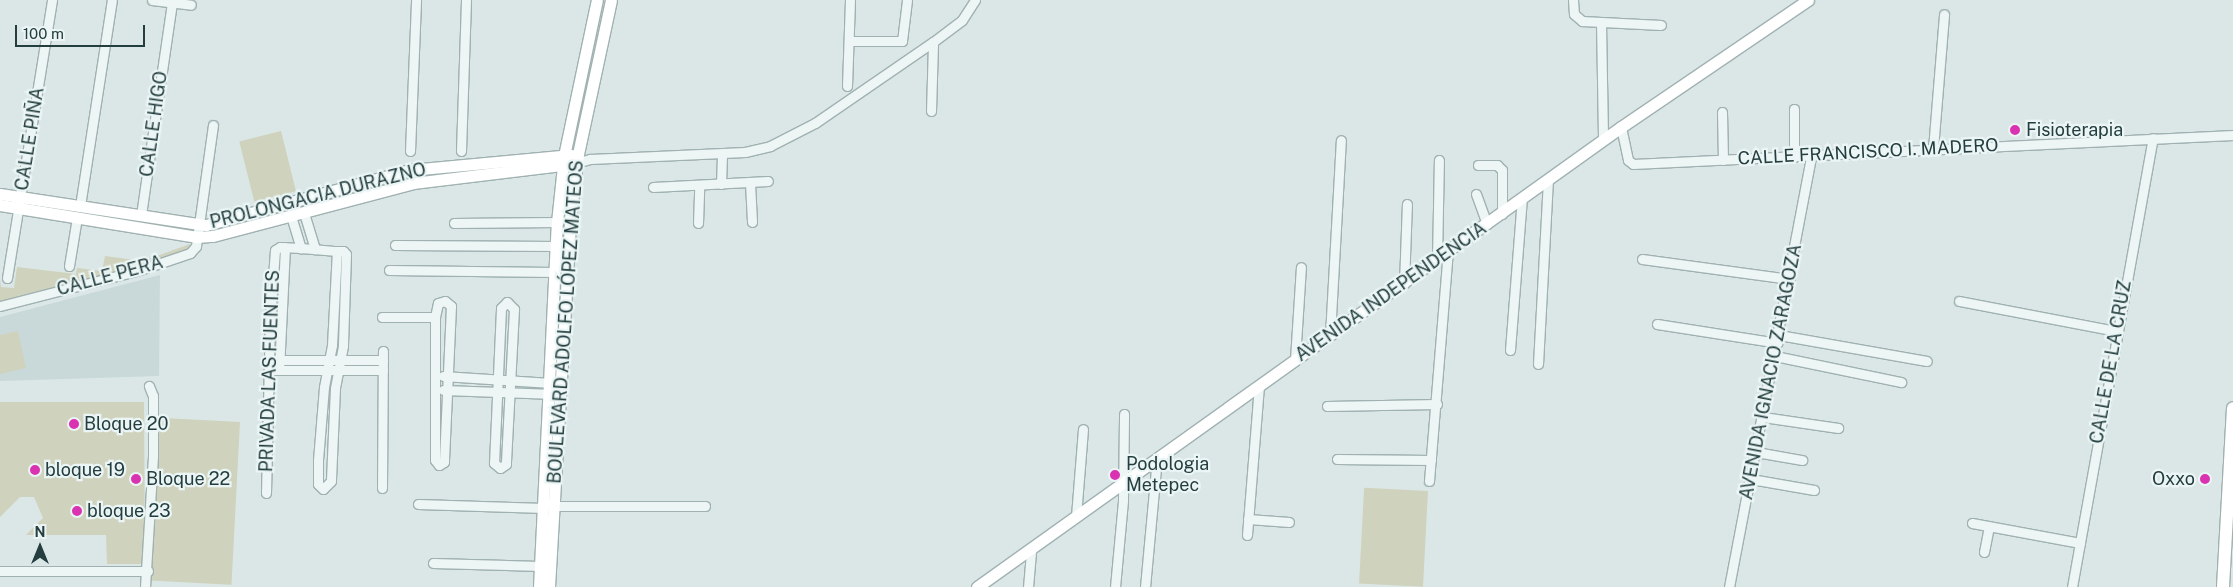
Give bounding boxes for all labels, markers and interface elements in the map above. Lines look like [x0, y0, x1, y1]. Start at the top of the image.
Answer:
scale bar [18, 15, 148, 47]
text: 100 m [23, 25, 64, 42]
street label: CALLE HIGO [136, 70, 172, 178]
street label: CALLE PIÑA [11, 86, 49, 192]
place label: Fisioterapia [2026, 119, 2123, 141]
marker: Fisioterapia [2008, 123, 2022, 137]
street label: CALLE FRANCISCO I. MADERO [1737, 134, 1999, 170]
street label: PROLONGACIA DURAZNO [208, 159, 428, 233]
street label: BOULEVARD ADOLFO LÓPEZ MATEOS [544, 160, 588, 484]
street label: AVENIDA INDEPENDENCIA [1291, 218, 1491, 366]
street label: AVENIDA IGNACIO ZARAGOZA [1736, 242, 1806, 502]
street label: CALLE PERA [55, 251, 165, 301]
street label: PRIVADA LAS FUENTES [256, 269, 284, 473]
street label: CALLE DE LA CRUZ [2086, 279, 2136, 445]
place label: Bloque 20 [84, 413, 169, 435]
marker: Bloque 20 [68, 418, 80, 430]
place label: Podologia Metepec [1126, 454, 1209, 496]
place label: bloque 19 [45, 459, 125, 481]
marker: bloque 19 [29, 464, 41, 476]
place label: Bloque 22 [146, 468, 230, 490]
marker: Podologia Metepec [1108, 468, 1122, 482]
place label: Oxxo [2152, 468, 2195, 490]
marker: Bloque 22 [130, 473, 142, 485]
marker: Oxxo [2199, 473, 2211, 485]
place label: bloque 23 [87, 500, 171, 522]
marker: bloque 23 [71, 505, 83, 517]
north arrow [15, 522, 65, 572]
text: N [35, 524, 45, 540]

